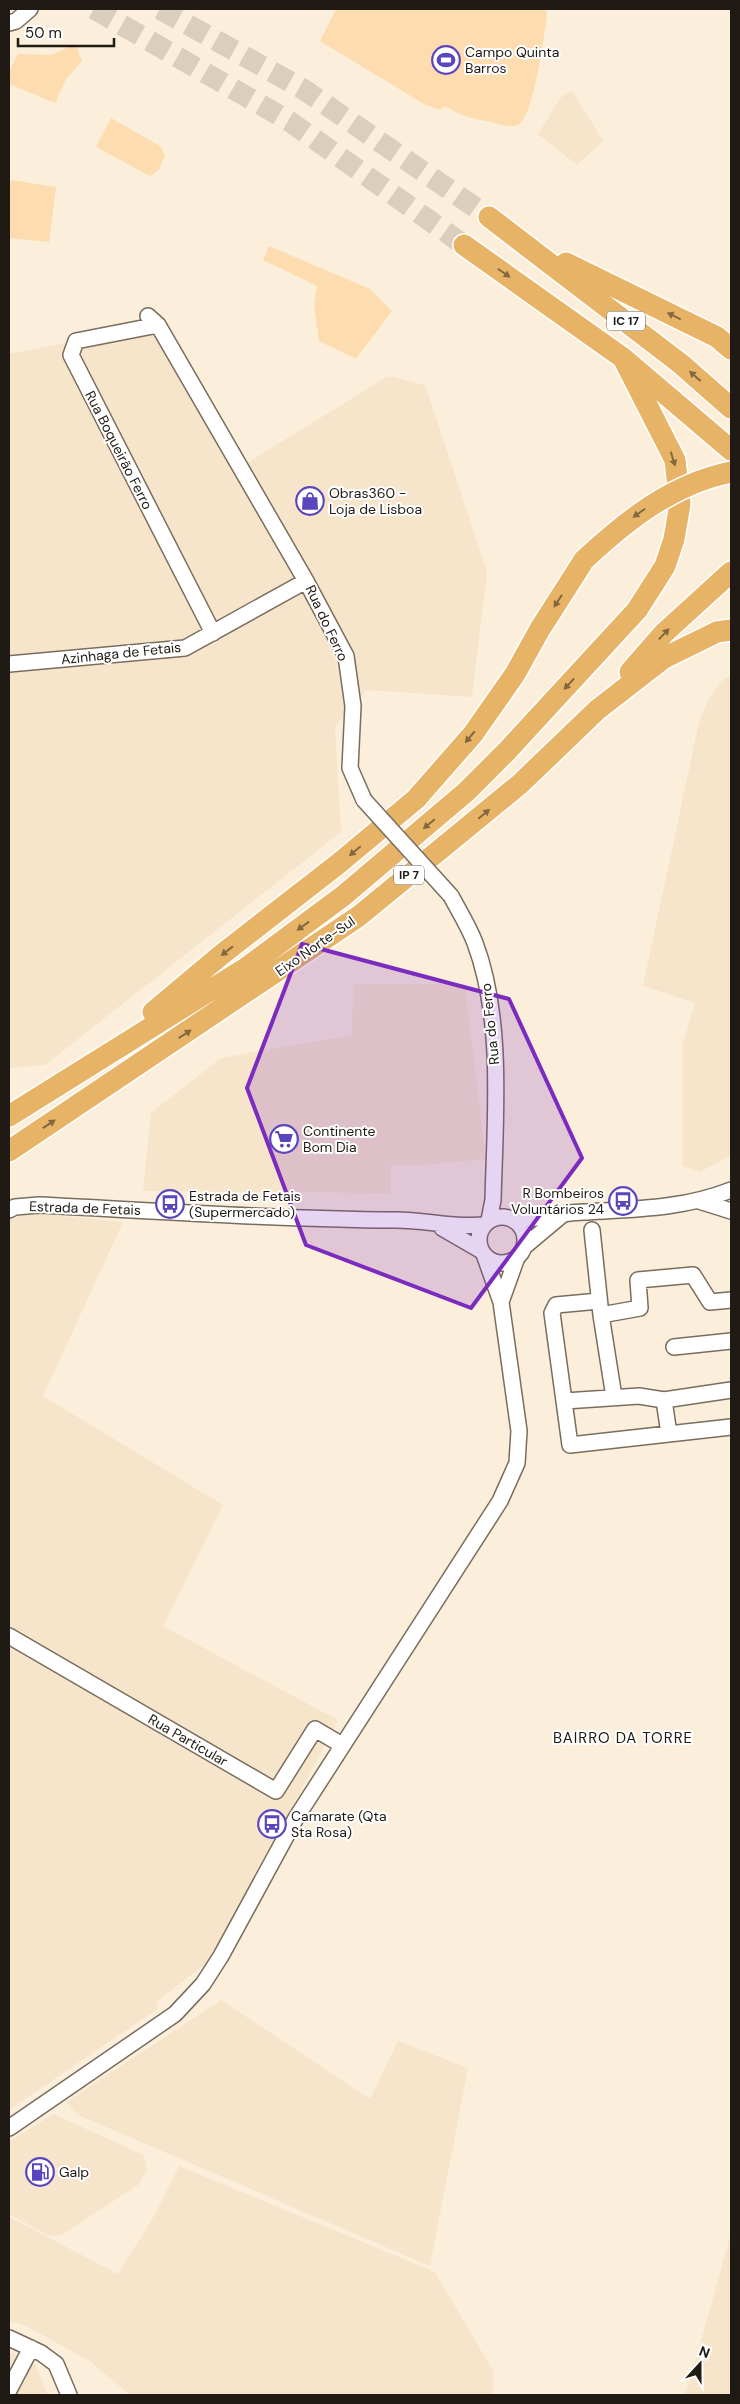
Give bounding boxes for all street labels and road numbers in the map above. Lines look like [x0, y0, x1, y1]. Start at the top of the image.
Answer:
road number: IC 17 [607, 312, 645, 331]
street label: Rua Boqueirão Ferro [81, 388, 157, 512]
street label: Rua do Ferro [302, 582, 352, 664]
street label: Azinhaga de Fetais [60, 638, 182, 668]
road number: IP 7 [394, 866, 424, 884]
street label: Eixo Norte-Sul [272, 912, 358, 980]
street label: Rua do Ferro [477, 982, 503, 1066]
street label: Estrada de Fetais [29, 1197, 141, 1219]
street label: Rua Particular [145, 1710, 231, 1770]

